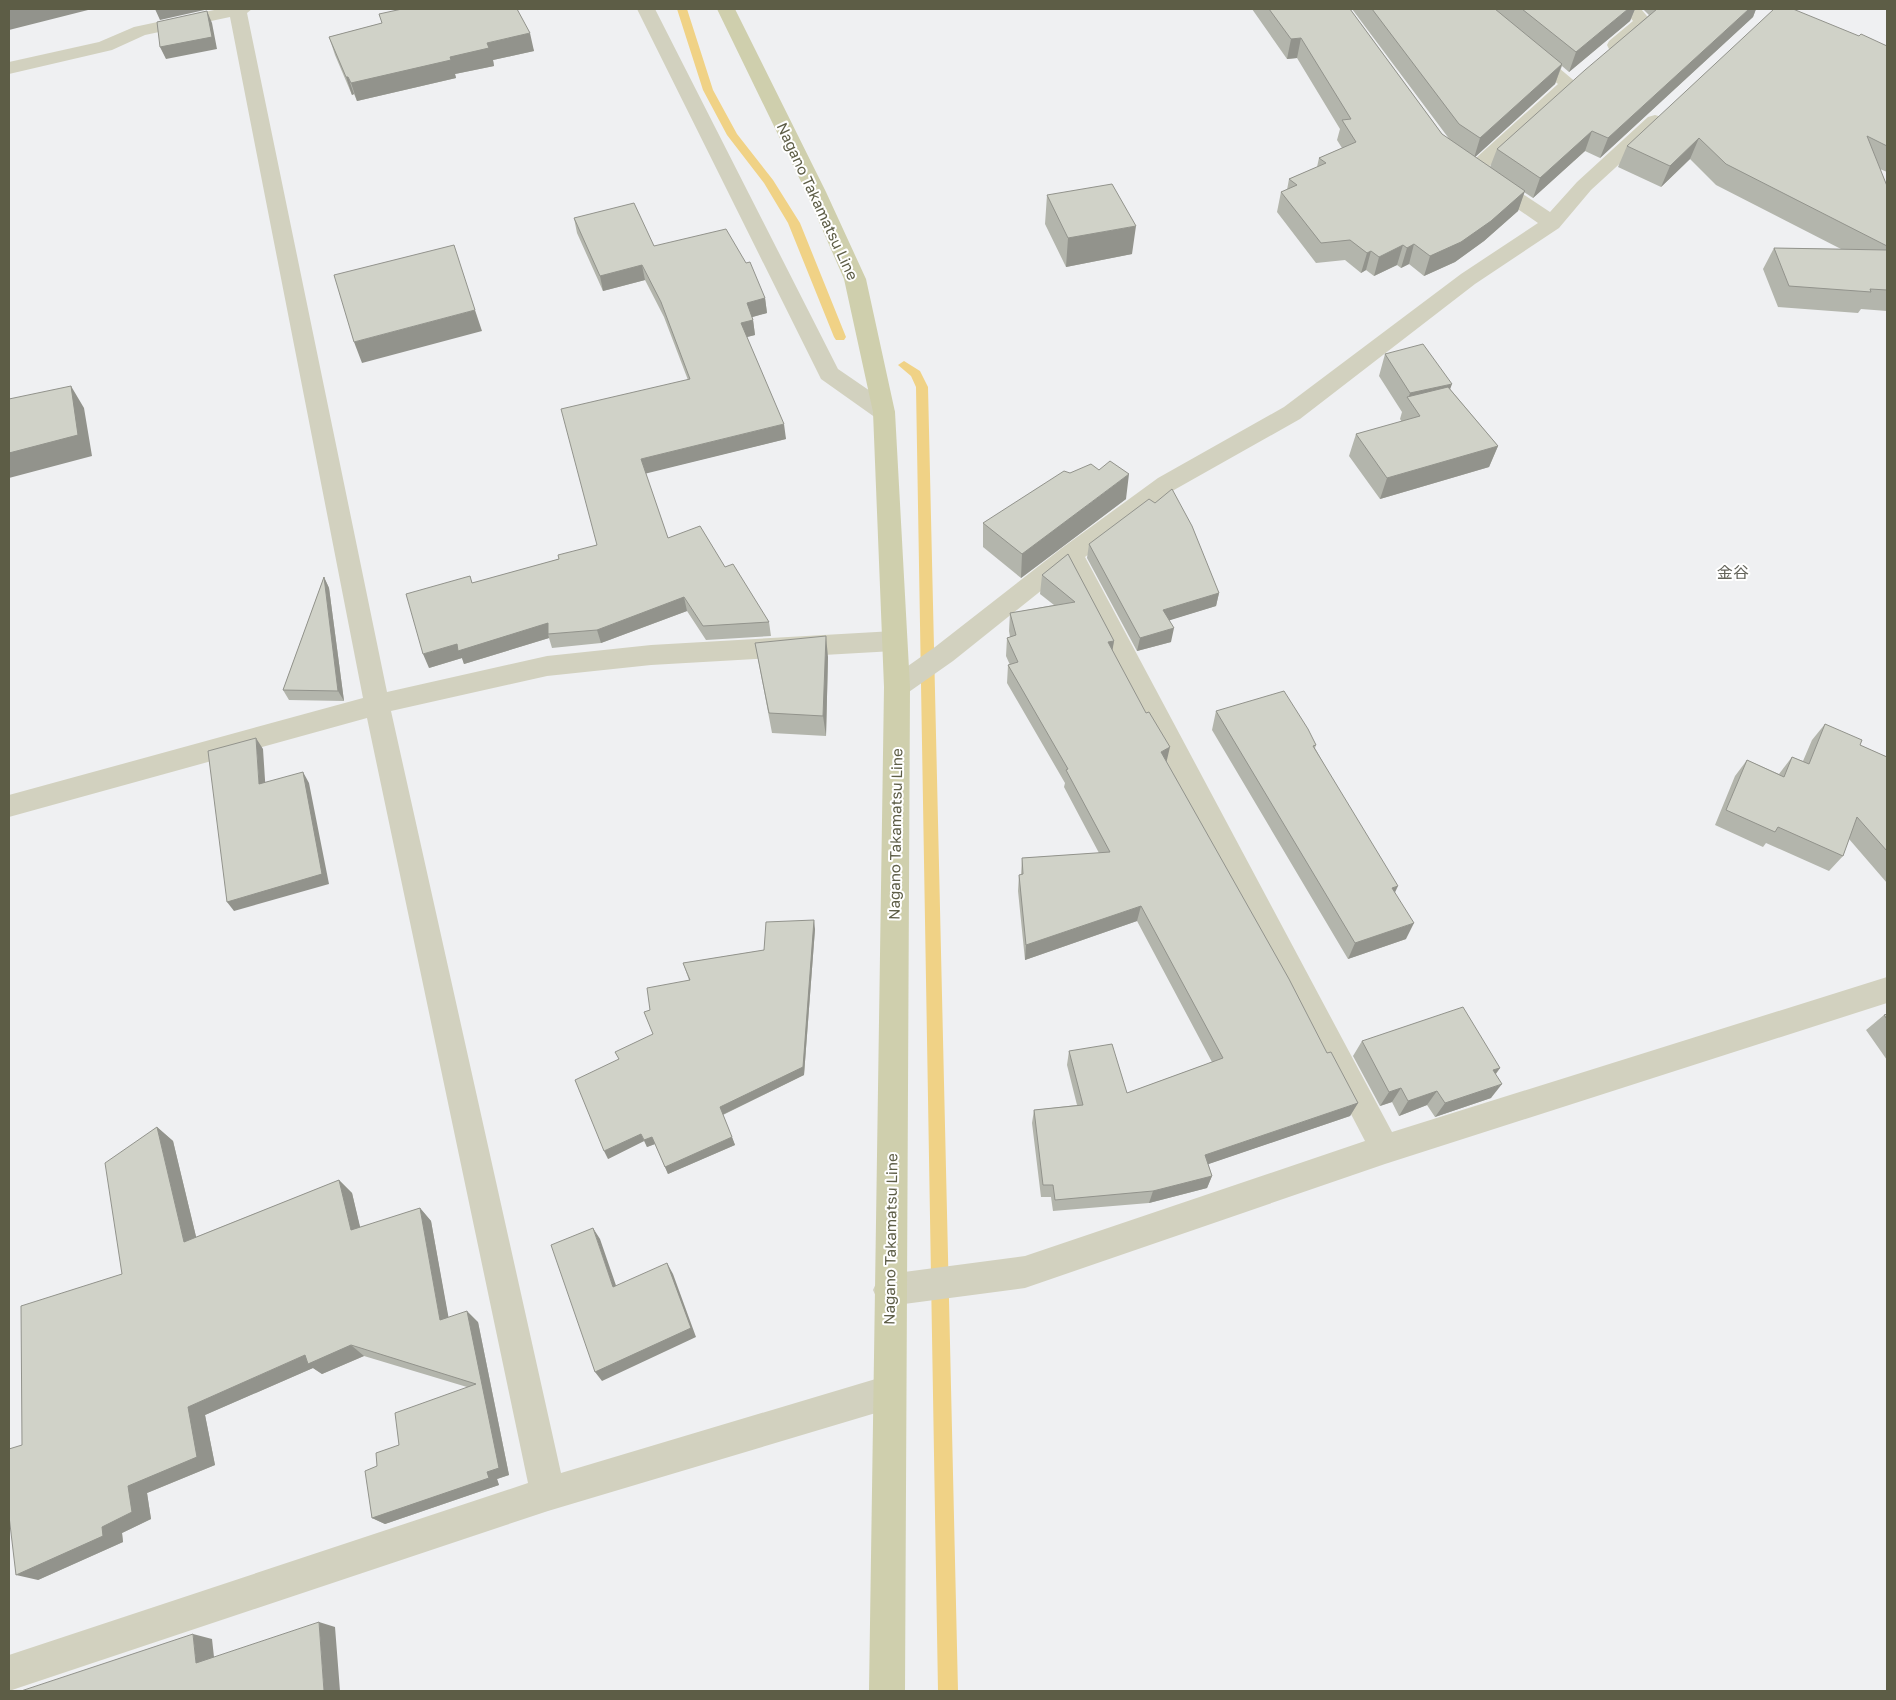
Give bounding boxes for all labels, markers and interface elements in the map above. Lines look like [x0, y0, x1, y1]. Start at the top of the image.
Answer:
street label: Nagano Takamatsu Line [774, 119, 863, 283]
district label: 金谷 [1717, 562, 1749, 582]
street label: Nagano Takamatsu Line [885, 748, 906, 920]
street label: Nagano Takamatsu Line [880, 1153, 901, 1325]

